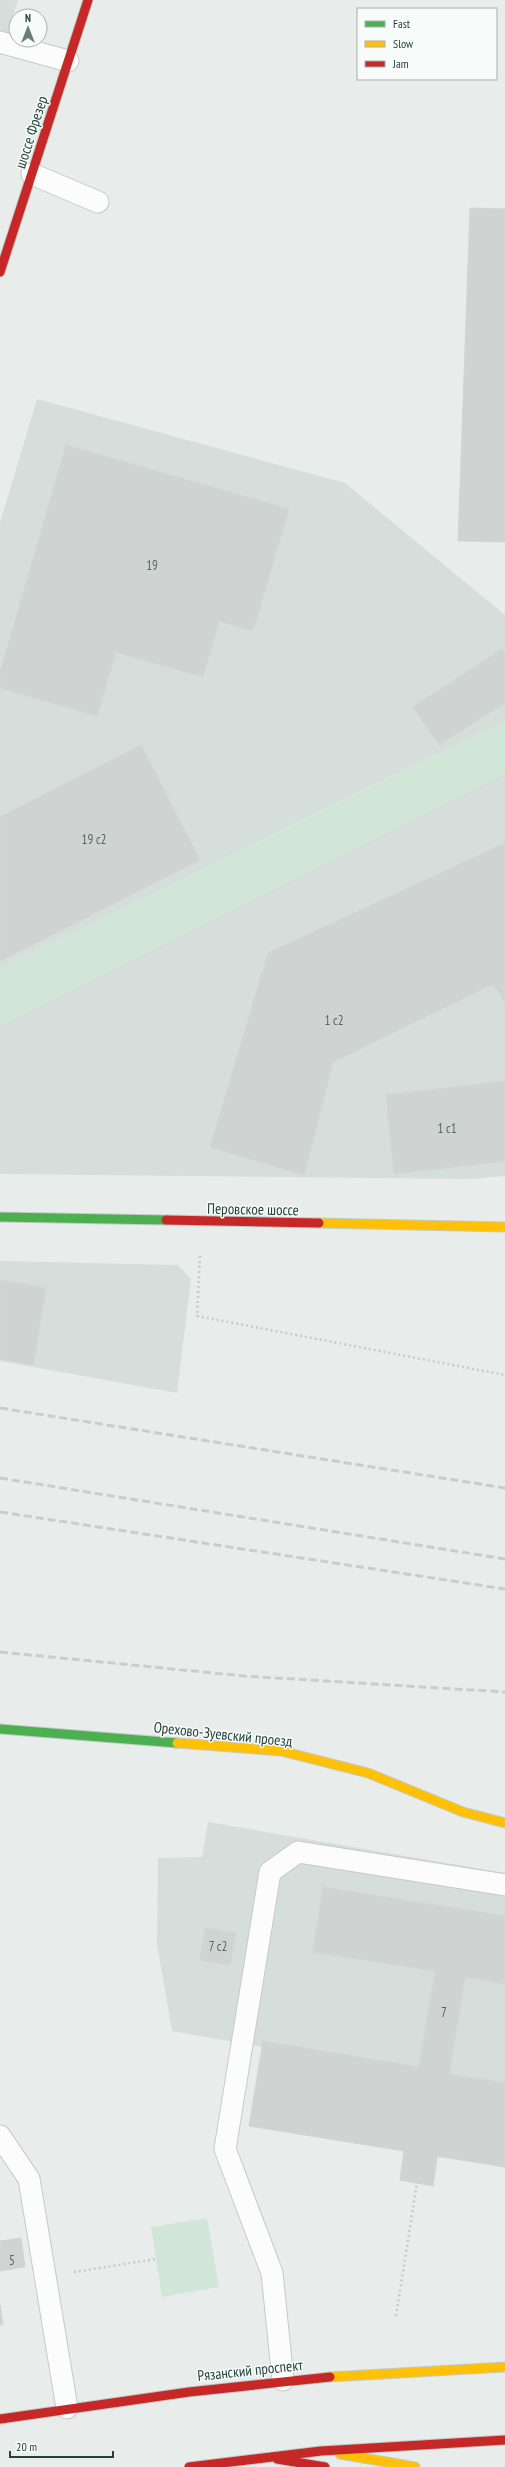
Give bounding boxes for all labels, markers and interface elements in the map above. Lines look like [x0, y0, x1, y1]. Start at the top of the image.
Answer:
north arrow [8, 8, 48, 48]
legend [357, 8, 497, 80]
text: N [25, 11, 31, 25]
text: Fast [393, 16, 411, 31]
text: Slow [393, 36, 414, 51]
text: Jam [392, 56, 409, 71]
street label: шоссе Фрезер [10, 93, 52, 171]
house number: 19 [146, 557, 158, 574]
house number: 19 с2 [82, 831, 106, 848]
house number: 1 с2 [324, 1012, 344, 1029]
house number: 1 с1 [437, 1120, 457, 1137]
street label: Перовское шоссе [207, 1199, 299, 1219]
street label: Орехово-Зуевский проезд [153, 1717, 294, 1751]
house number: 7 с2 [209, 1938, 227, 1955]
house number: 7 [441, 2004, 447, 2021]
house number: 5 [9, 2252, 15, 2269]
street label: Рязанский проспект [196, 2355, 304, 2385]
scale bar [10, 2433, 113, 2459]
text: 20 m [16, 2439, 37, 2454]

